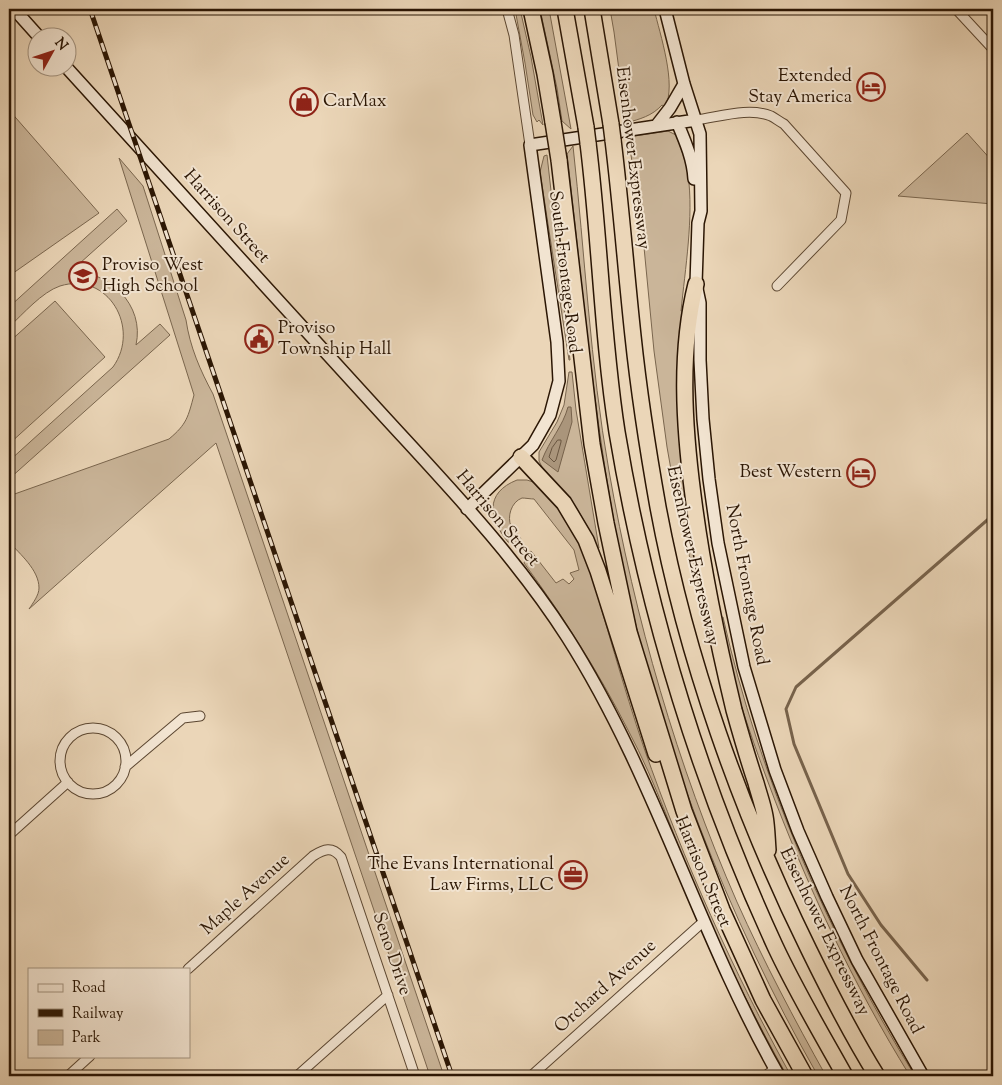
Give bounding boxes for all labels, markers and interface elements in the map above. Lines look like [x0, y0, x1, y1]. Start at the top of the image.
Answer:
north arrow [28, 28, 78, 78]
text: N [49, 34, 72, 56]
place label: Extended Stay America [748, 64, 852, 111]
street label: Eisenhower Expressway [608, 65, 656, 251]
hotel icon: Extended Stay America [856, 72, 886, 102]
shop icon: CarMax [289, 87, 319, 117]
place label: CarMax [323, 89, 387, 115]
street label: Harrison Street [177, 164, 275, 270]
street label: South Frontage Road [541, 189, 587, 355]
place label: Proviso West High School [102, 253, 203, 300]
school or university icon: Proviso West High School [68, 261, 98, 291]
place label: Proviso Township Hall [278, 316, 392, 363]
public building icon: Proviso Township Hall [244, 324, 274, 354]
hotel icon: Best Western [846, 458, 876, 488]
place label: Best Western [740, 460, 842, 486]
street label: Eisenhower Expressway [659, 463, 725, 649]
street label: Harrison Street [449, 465, 545, 573]
street label: North Frontage Road [718, 502, 774, 668]
street label: Harrison Street [667, 812, 737, 932]
street label: Eisenhower Expressway [772, 844, 876, 1020]
street label: Maple Avenue [196, 848, 296, 942]
place label: The Evans International Law Firms, LLC [367, 852, 554, 899]
office icon: The Evans International Law Firms, LLC [558, 860, 588, 890]
street label: North Frontage Road [831, 881, 929, 1039]
street label: Seno Drive [365, 909, 417, 999]
street label: Orchard Avenue [549, 934, 663, 1040]
legend [28, 968, 190, 1058]
text: Road [72, 978, 106, 999]
text: Railway [72, 1004, 124, 1025]
text: Park [72, 1028, 101, 1049]

